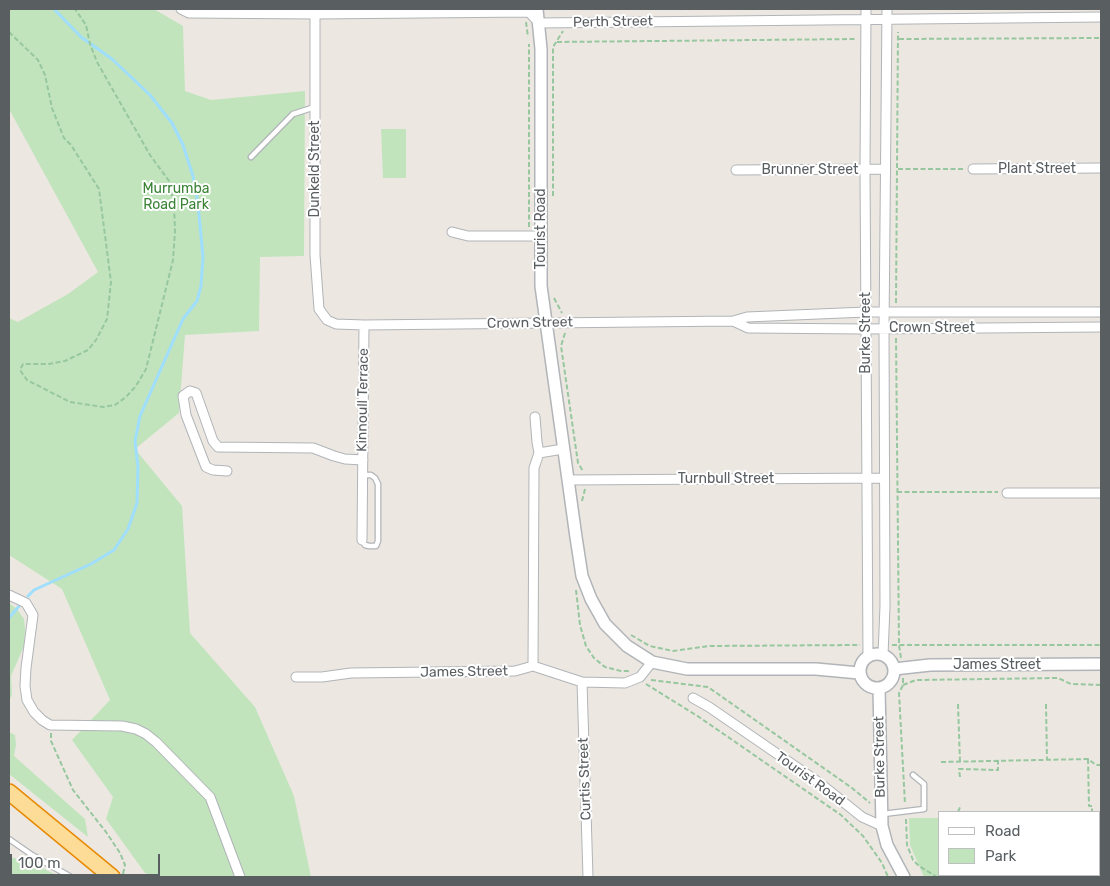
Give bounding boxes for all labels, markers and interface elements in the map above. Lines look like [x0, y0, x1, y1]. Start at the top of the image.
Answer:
street label: Perth Street [573, 13, 653, 31]
street label: Dunkeld Street [307, 121, 323, 217]
street label: Plant Street [998, 161, 1076, 177]
street label: Brunner Street [761, 162, 859, 178]
park label: Murrumba Road Park [142, 181, 210, 213]
street label: Tourist Road [533, 188, 549, 270]
street label: Burke Street [858, 292, 874, 374]
street label: Crown Street [487, 314, 573, 332]
street label: Crown Street [889, 320, 975, 336]
street label: Kinnoull Terrace [354, 348, 372, 452]
street label: Turnbull Street [678, 471, 774, 487]
street label: James Street [953, 657, 1041, 673]
street label: James Street [420, 663, 508, 681]
street label: Burke Street [871, 716, 889, 798]
street label: Curtis Street [575, 737, 595, 821]
street label: Tourist Road [772, 748, 848, 810]
legend [938, 811, 1100, 876]
text: Road [985, 822, 1021, 840]
scale bar [12, 844, 162, 876]
text: Park [985, 847, 1016, 865]
text: 100 m [18, 854, 60, 872]

